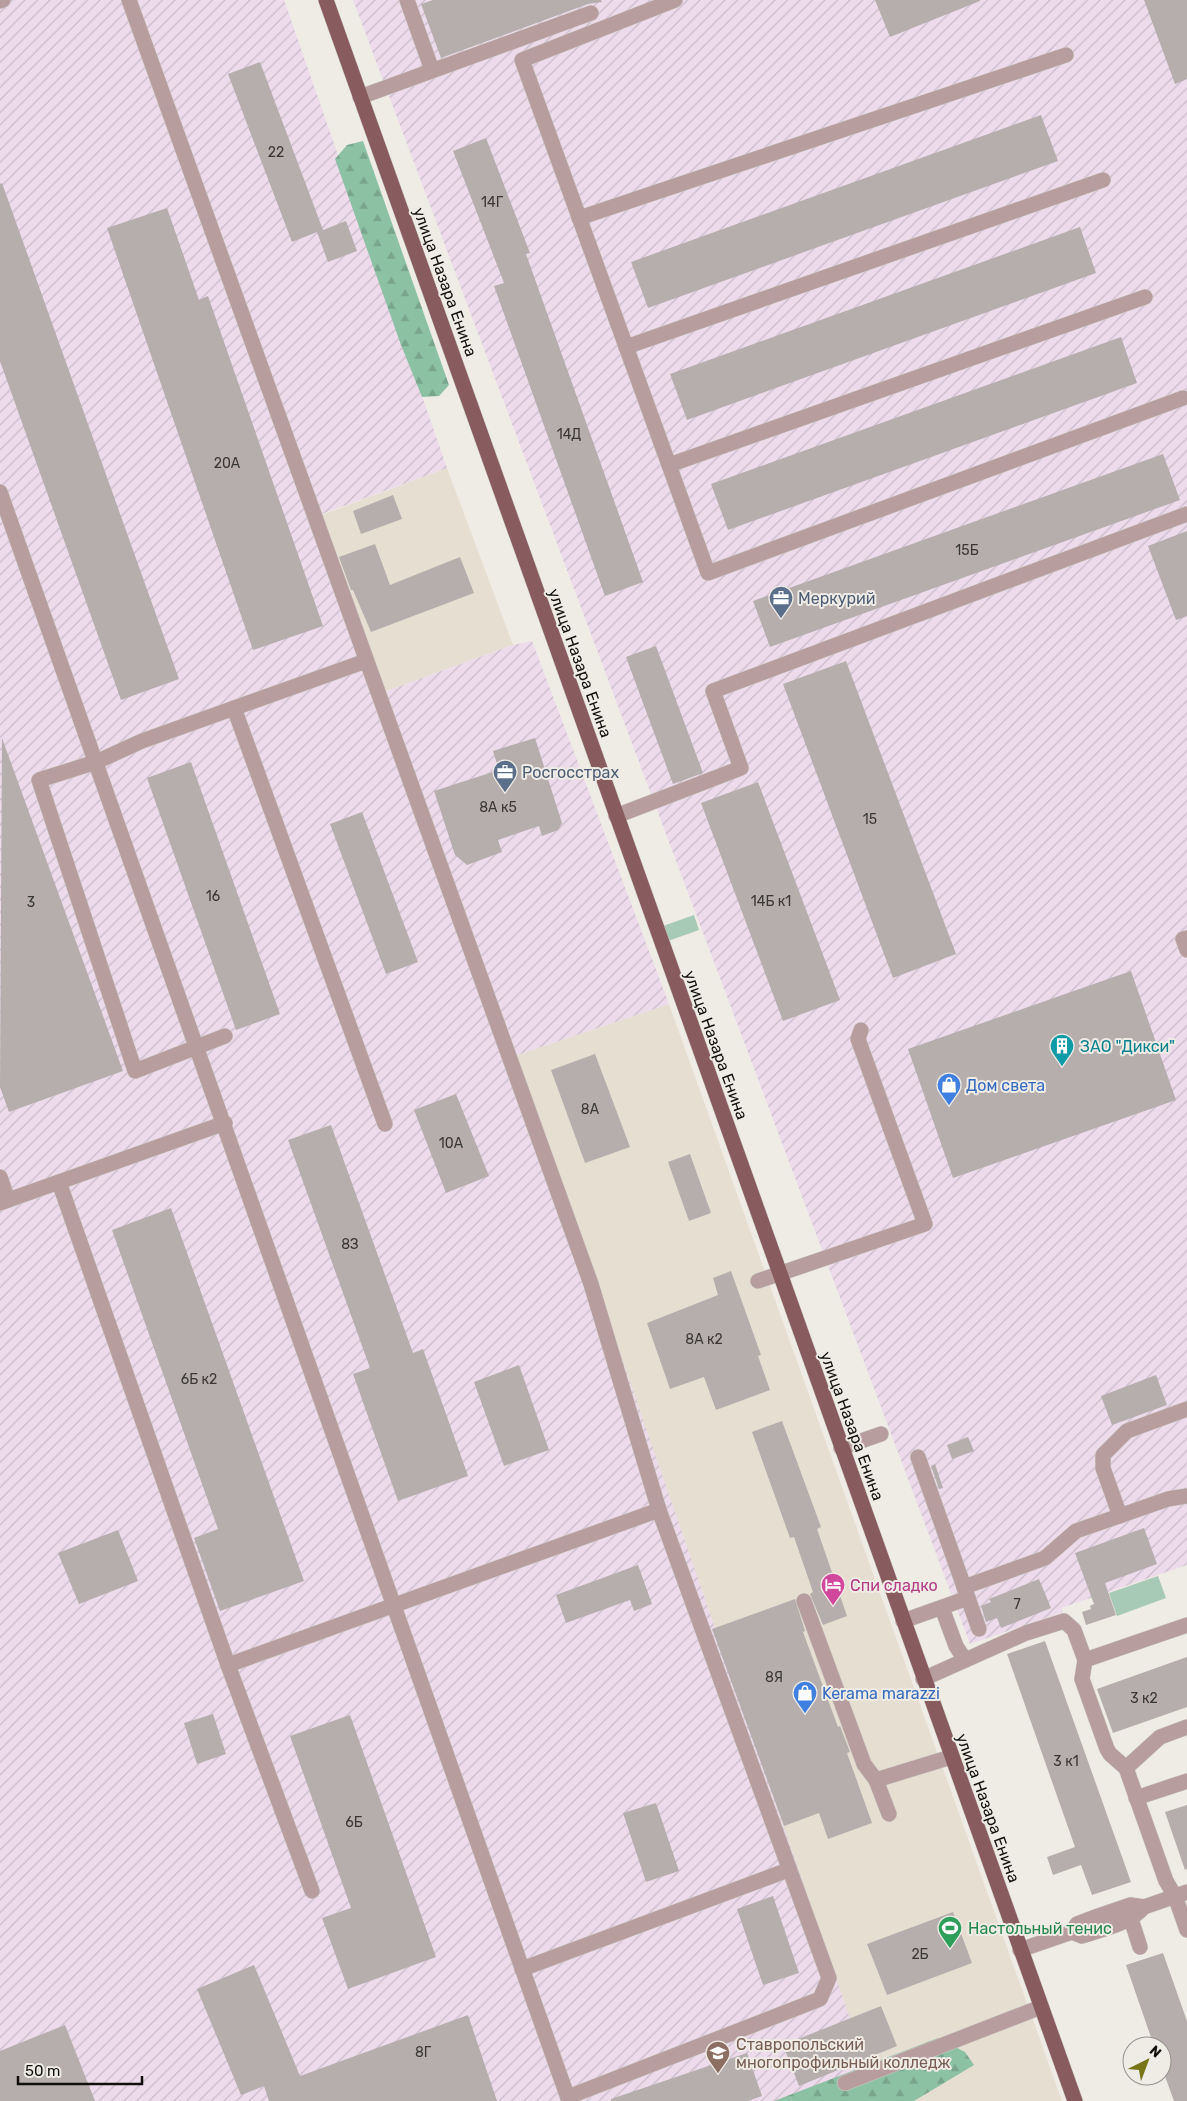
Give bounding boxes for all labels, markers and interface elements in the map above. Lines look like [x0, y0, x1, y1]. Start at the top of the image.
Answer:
house number: 22 [268, 144, 284, 161]
house number: 14Г [481, 194, 504, 211]
street label: улица Назара Енина [409, 205, 481, 359]
house number: 14Д [557, 426, 581, 443]
house number: 20А [214, 455, 241, 472]
house number: 15Б [955, 542, 979, 559]
office icon: Меркурий [768, 585, 794, 619]
street label: улица Назара Енина [544, 586, 616, 740]
place label: Меркурий [798, 589, 876, 608]
office icon: Росгосстрах [492, 759, 518, 793]
place label: Росгосстрах [522, 763, 619, 782]
house number: 8А к5 [479, 799, 517, 816]
house number: 15 [863, 811, 877, 828]
house number: 16 [206, 888, 220, 905]
house number: 14Б к1 [751, 893, 791, 910]
house number: 3 [27, 894, 35, 911]
street label: улица Назара Енина [680, 968, 752, 1122]
building icon: ЗАО "Дикси" [1049, 1033, 1075, 1067]
place label: ЗАО "Дикси" [1080, 1037, 1175, 1056]
shop icon: Дом света [936, 1072, 962, 1106]
place label: Дом света [966, 1076, 1045, 1095]
house number: 8А [581, 1101, 600, 1118]
house number: 10А [439, 1135, 464, 1152]
house number: 8З [341, 1236, 359, 1253]
house number: 8А к2 [685, 1331, 723, 1348]
street label: улица Назара Енина [816, 1349, 888, 1503]
house number: 6Б к2 [181, 1371, 217, 1388]
hotel icon: Спи сладко [820, 1572, 846, 1606]
place label: Спи сладко [850, 1576, 938, 1595]
house number: 7 [1013, 1596, 1021, 1613]
house number: 8Я [765, 1669, 783, 1686]
shop icon: Kerama marazzi [792, 1680, 818, 1714]
place label: Kerama marazzi [822, 1684, 940, 1703]
house number: 3 к2 [1130, 1690, 1158, 1707]
street label: улица Назара Енина [952, 1731, 1024, 1885]
house number: 3 к1 [1053, 1753, 1079, 1770]
house number: 6Б [345, 1814, 363, 1831]
sports icon: Настольный тенис [937, 1915, 963, 1949]
place label: Настольный тенис [968, 1919, 1112, 1938]
house number: 2Б [911, 1946, 929, 1963]
place label: Ставропольский многопрофильный колледж [736, 2035, 951, 2072]
north arrow [1122, 2036, 1172, 2086]
school or university icon: Ставропольский многопрофильный колледж [705, 2040, 731, 2074]
text: N [1146, 2042, 1165, 2061]
house number: 8Г [415, 2044, 432, 2061]
scale bar [18, 2054, 141, 2086]
text: 50 m [25, 2062, 60, 2080]

